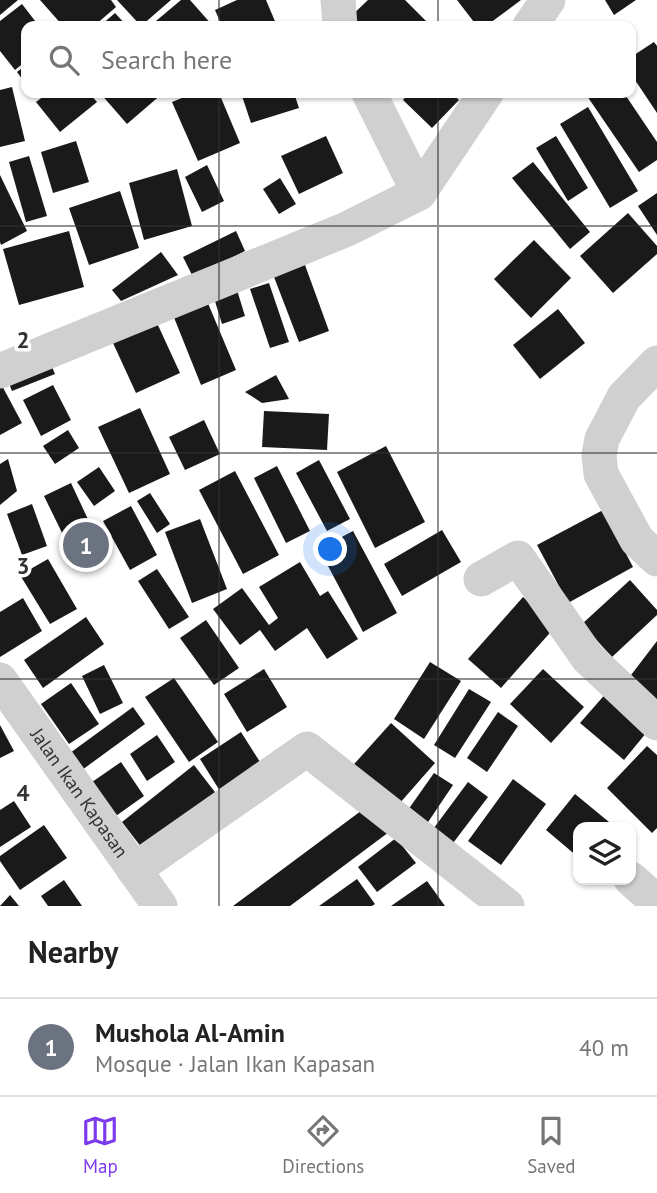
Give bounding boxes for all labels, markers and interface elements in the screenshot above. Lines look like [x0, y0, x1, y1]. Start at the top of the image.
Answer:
search box [21, 21, 636, 98]
icon: search [45, 41, 83, 79]
text: Search here [101, 43, 232, 76]
text: 2 [16, 325, 30, 354]
pin: 1 [63, 519, 109, 571]
your location [313, 532, 347, 566]
text: 3 [16, 551, 30, 580]
street label: Jalan Ikan Kapasan [25, 722, 134, 862]
text: 4 [16, 778, 30, 807]
map controls [573, 822, 636, 885]
button: layers [573, 822, 636, 885]
text: Nearby [28, 932, 118, 971]
text: Mushola Al-Amin [95, 1016, 285, 1049]
text: 1 [44, 1033, 58, 1062]
text: 40 m [579, 1033, 629, 1062]
text: Mosque · Jalan Ikan Kapasan [95, 1049, 375, 1078]
tab: Map [81, 1112, 119, 1178]
tab: Directions [282, 1112, 364, 1178]
tab: Saved [527, 1112, 576, 1178]

